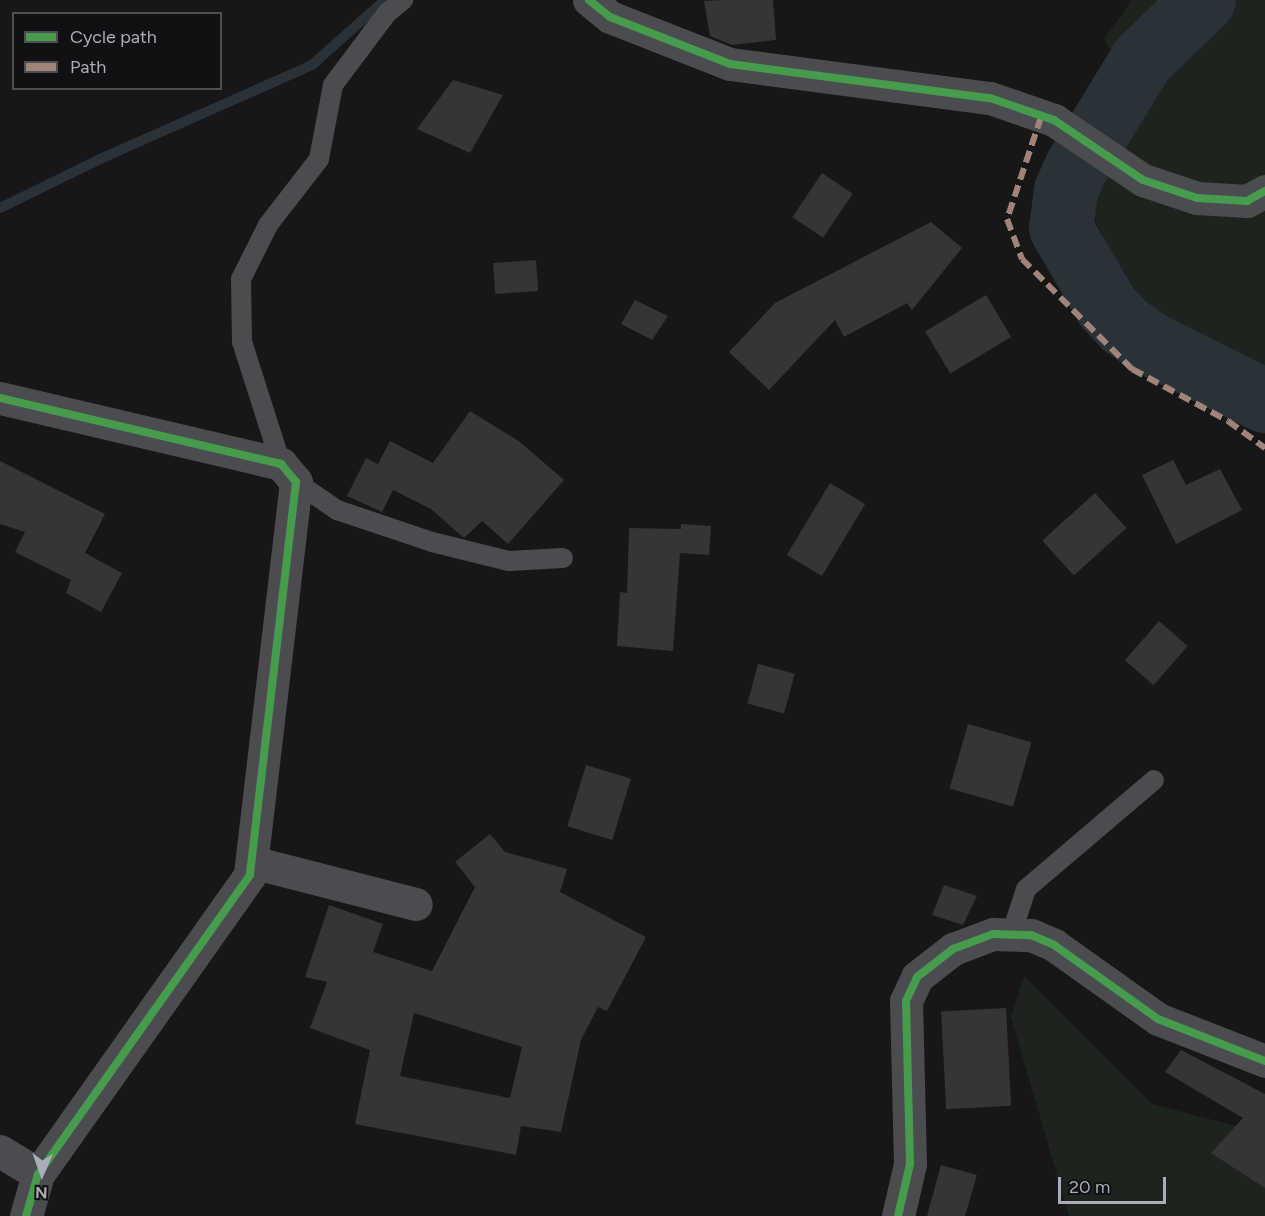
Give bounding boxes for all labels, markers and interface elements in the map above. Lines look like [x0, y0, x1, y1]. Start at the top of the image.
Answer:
legend [12, 12, 222, 90]
text: Cycle path [70, 26, 157, 48]
text: Path [70, 56, 106, 78]
north arrow [12, 1144, 72, 1204]
scale bar [1061, 1165, 1169, 1203]
text: 20 m [1069, 1176, 1110, 1198]
text: N [35, 1183, 48, 1202]

